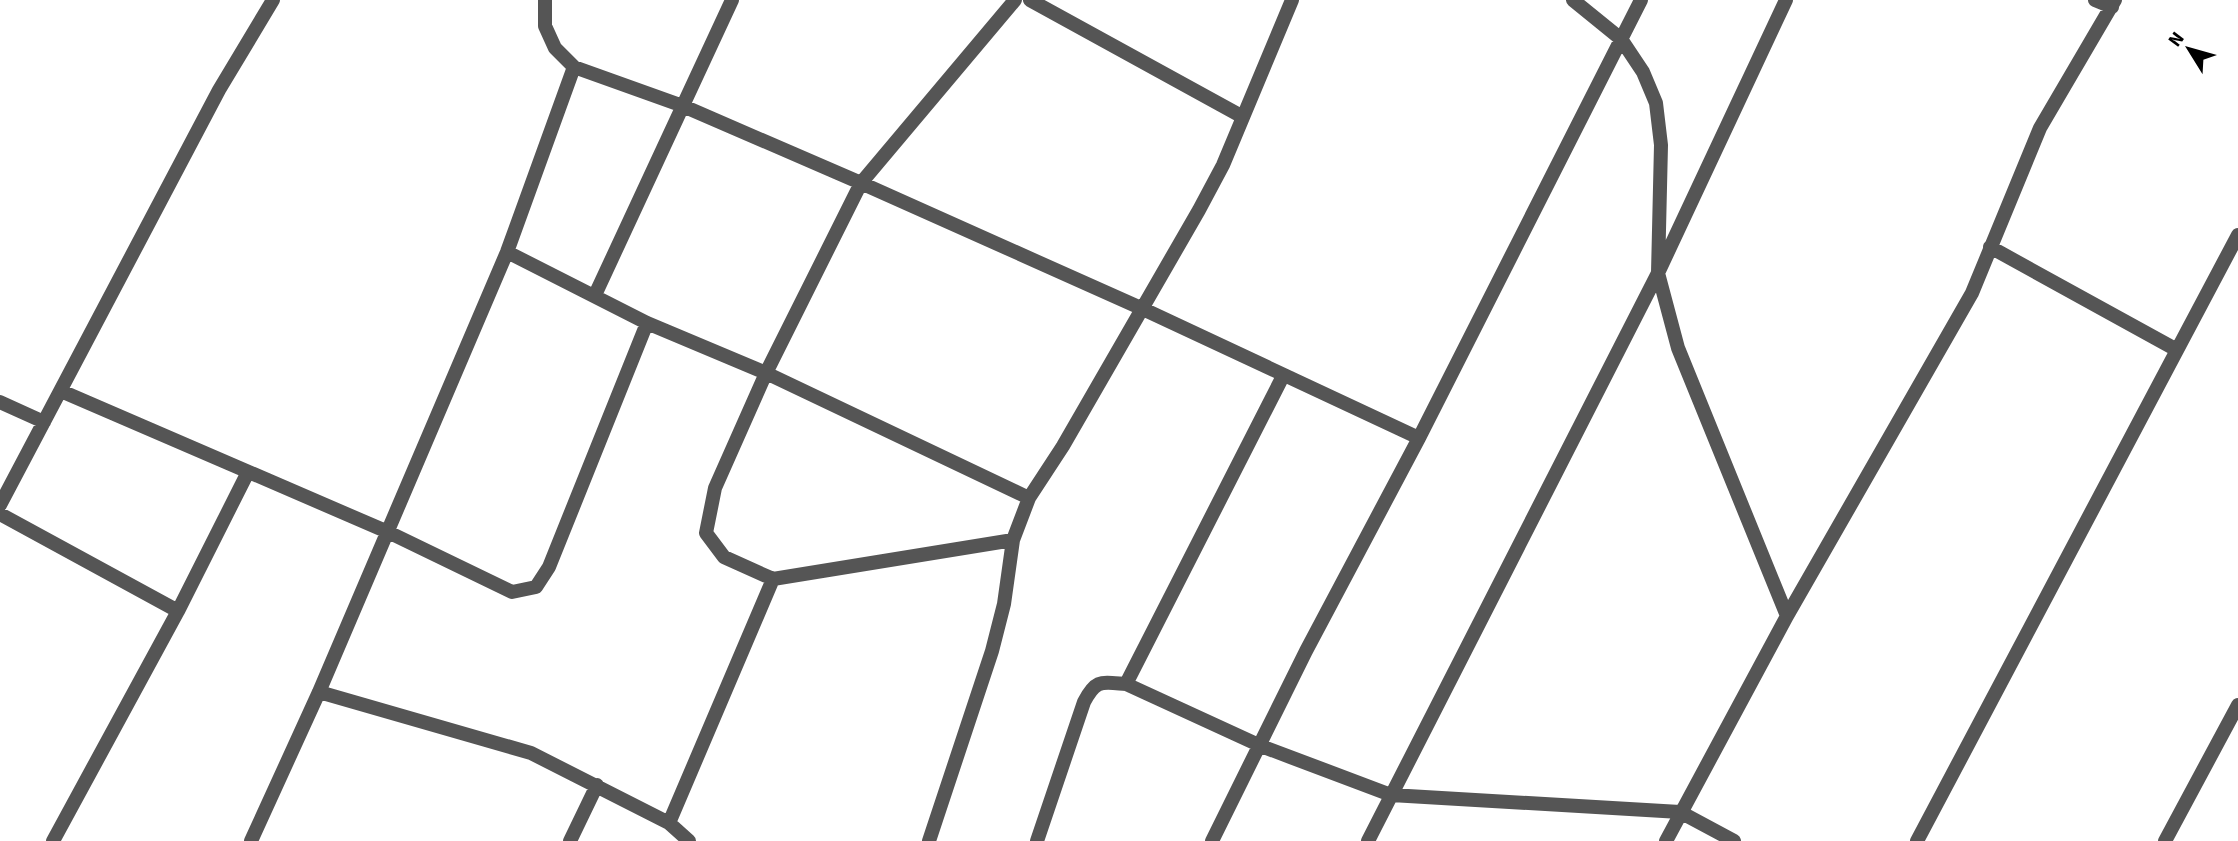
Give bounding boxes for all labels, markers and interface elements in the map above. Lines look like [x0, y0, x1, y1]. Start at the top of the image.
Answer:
north arrow [2154, 14, 2224, 84]
text: N [2162, 26, 2191, 53]

